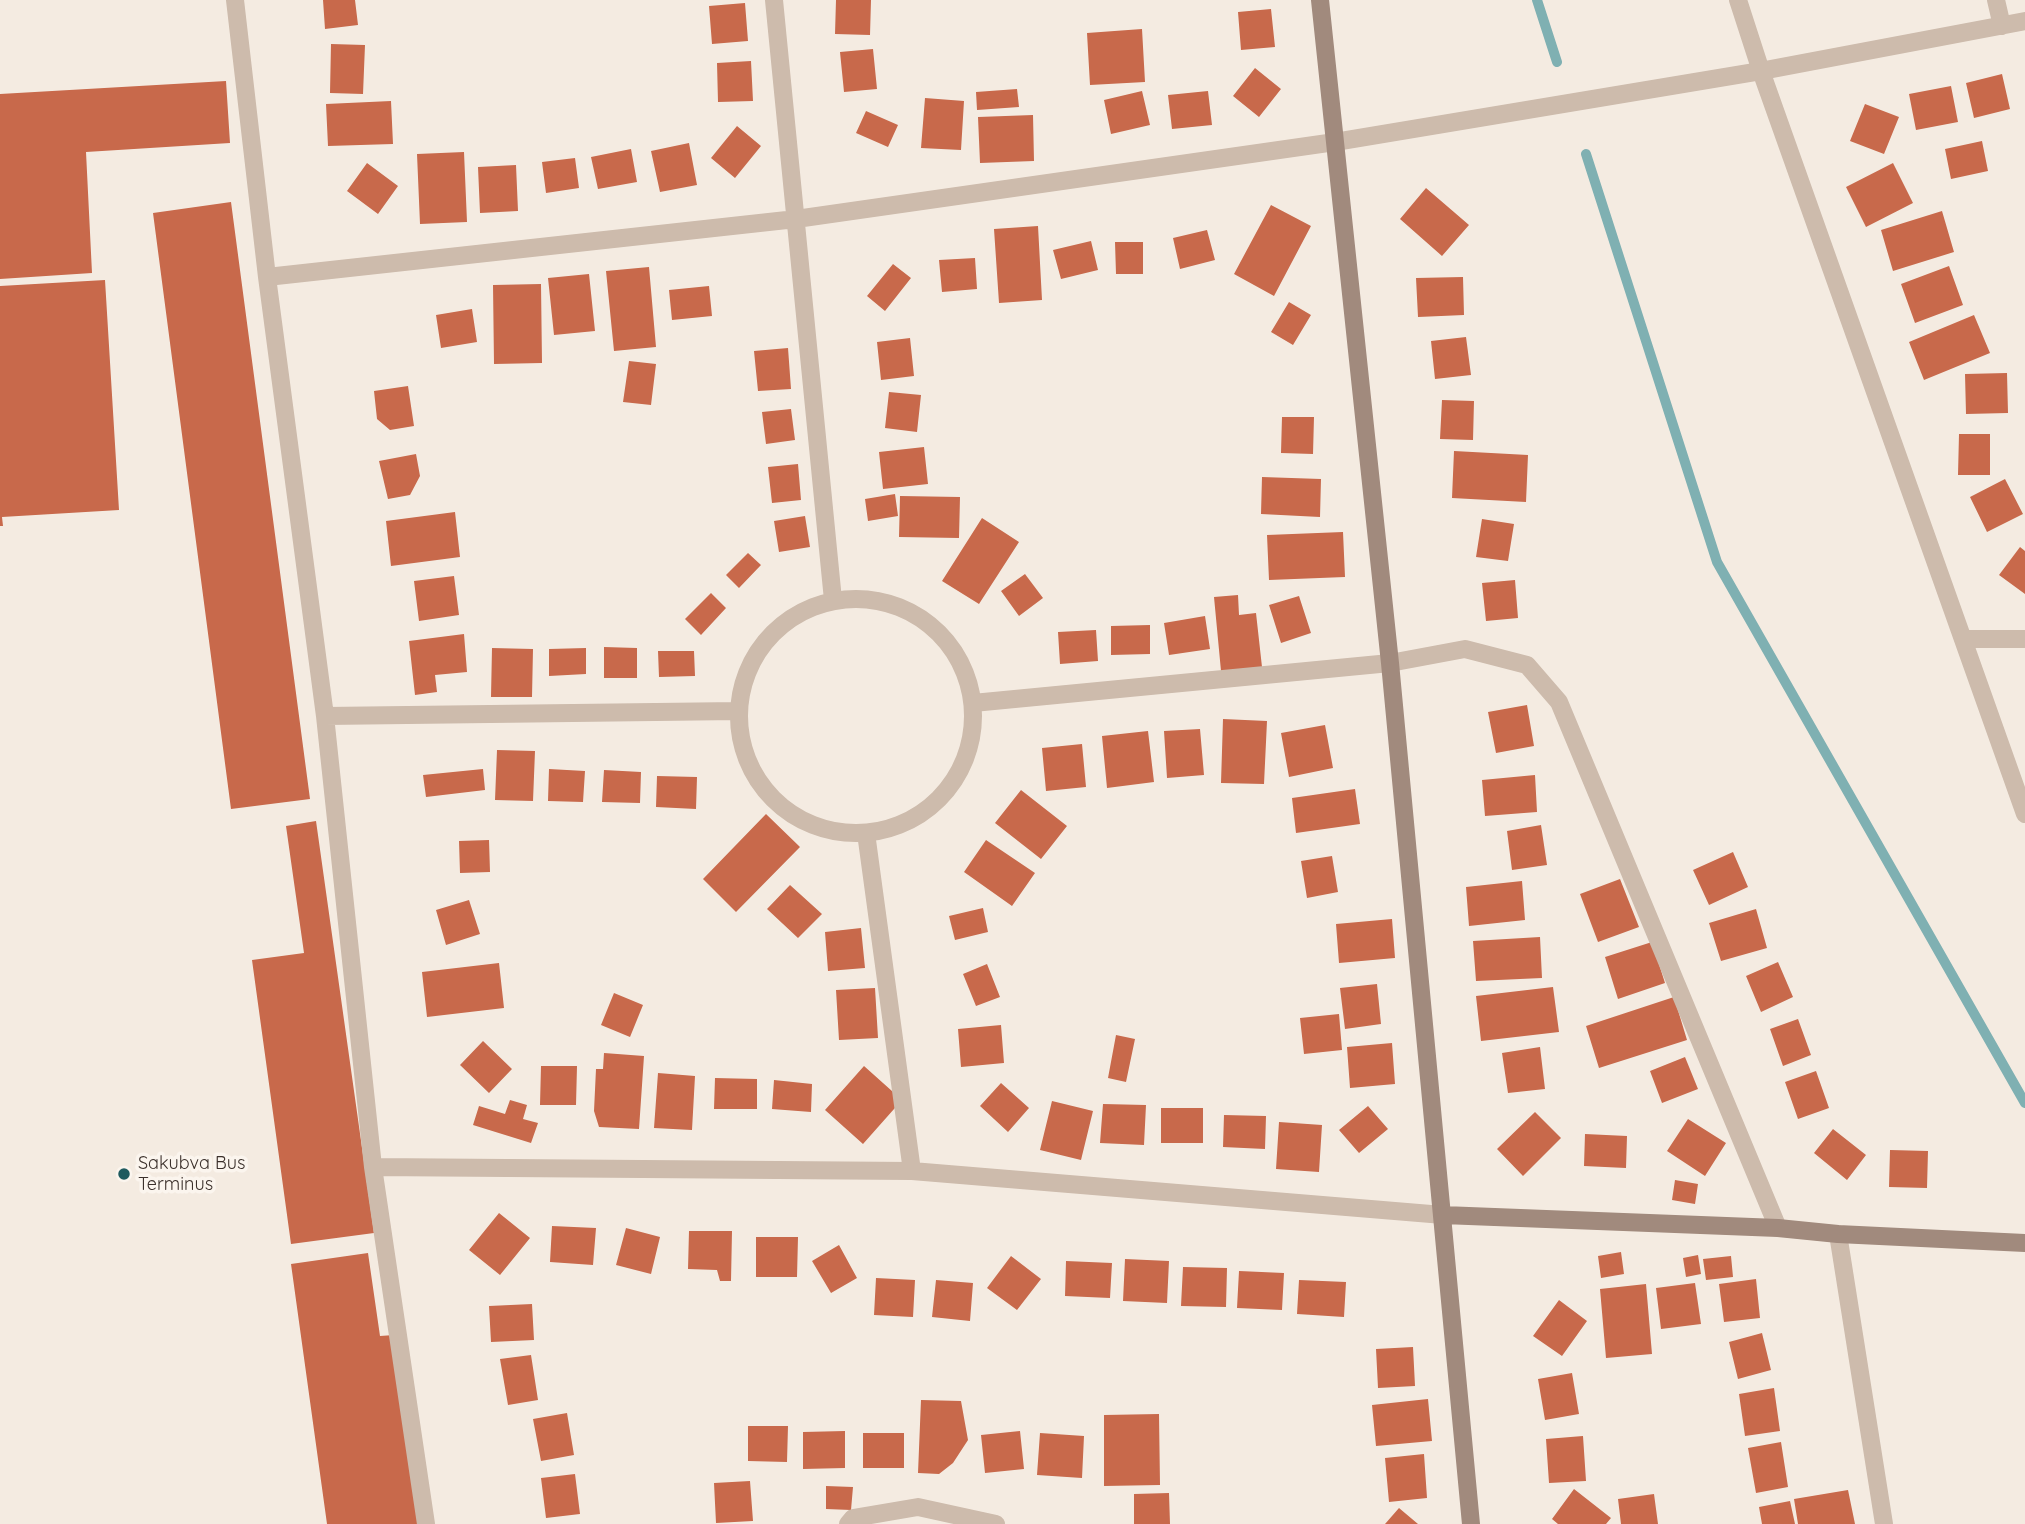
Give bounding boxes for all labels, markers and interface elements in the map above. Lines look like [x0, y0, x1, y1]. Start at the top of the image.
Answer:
place label: Sakubva Bus Terminus [138, 1153, 245, 1196]
marker: Sakubva Bus Terminus [116, 1166, 132, 1182]

